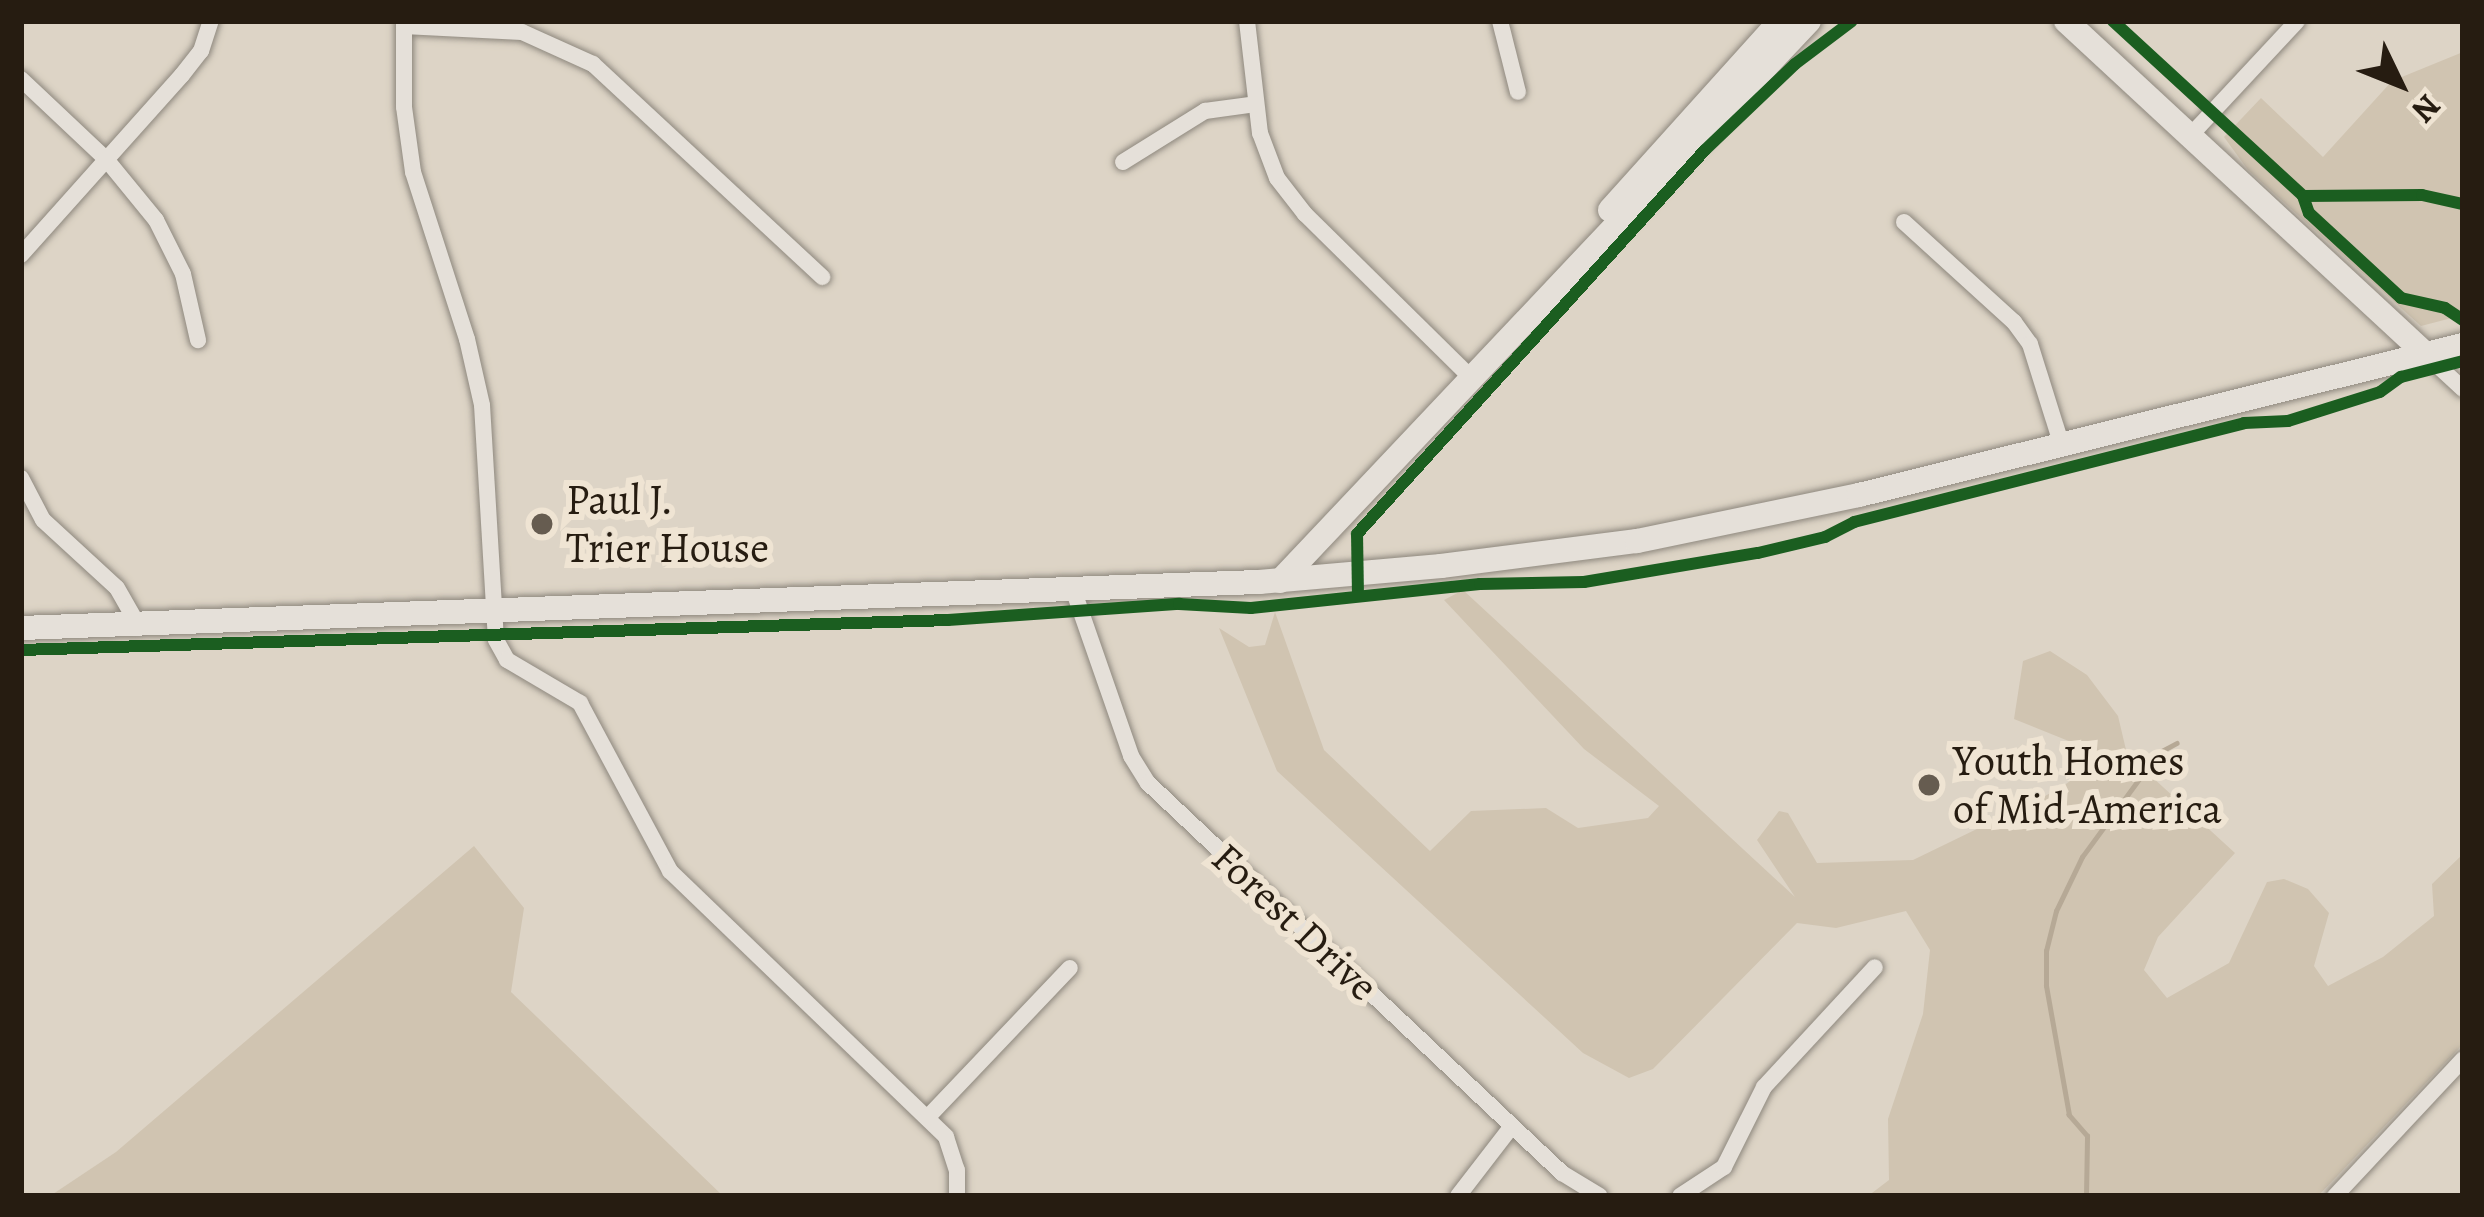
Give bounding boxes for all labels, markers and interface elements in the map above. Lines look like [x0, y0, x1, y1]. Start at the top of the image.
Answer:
north arrow [2340, 24, 2460, 144]
text: N [2402, 85, 2451, 133]
place label: Paul J. Trier House [566, 475, 769, 574]
marker: Paul J. Trier House [529, 511, 555, 537]
place label: Youth Homes of Mid-America [1953, 736, 2222, 834]
marker: Youth Homes of Mid-America [1916, 772, 1942, 798]
street label: Forest Drive [1202, 833, 1388, 1011]

